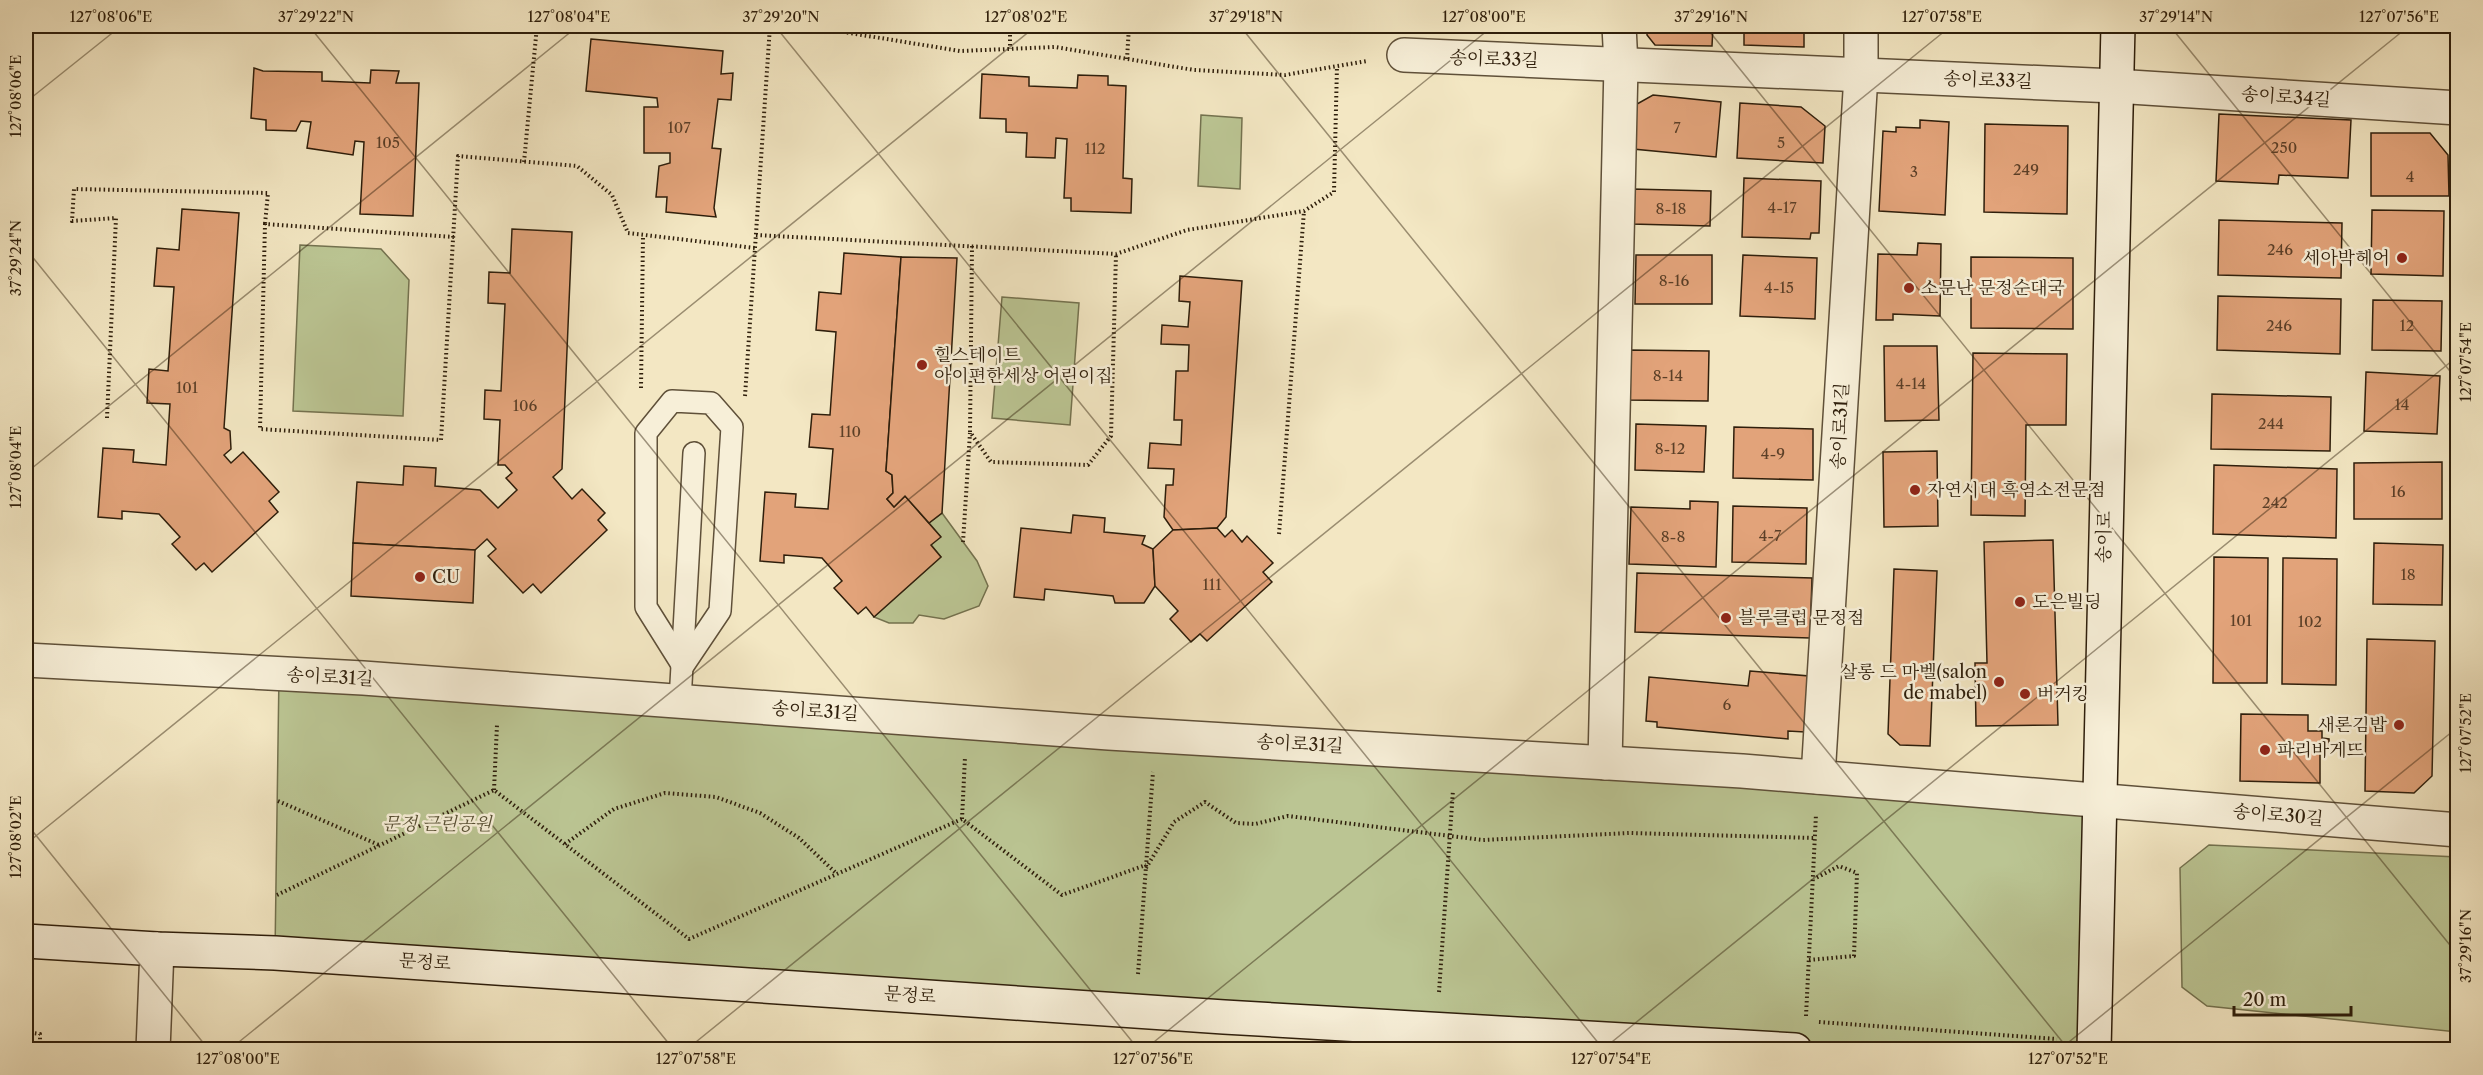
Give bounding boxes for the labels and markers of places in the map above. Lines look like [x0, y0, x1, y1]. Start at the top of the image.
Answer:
place label: 세아박헤어 [2303, 247, 2390, 269]
marker: 세아박헤어 [2395, 251, 2409, 265]
place label: 소문난 문정순대국 [1921, 277, 2065, 299]
marker: 소문난 문정순대국 [1902, 281, 1916, 295]
place label: 힐스테이트 아이편한세상 어린이집 [934, 344, 1113, 387]
marker: 힐스테이트 아이편한세상 어린이집 [915, 358, 929, 372]
place label: 자연시대 흑염소전문점 [1927, 479, 2106, 501]
marker: 자연시대 흑염소전문점 [1908, 483, 1922, 497]
place label: CU [432, 566, 460, 588]
marker: CU [413, 570, 427, 584]
place label: 도은빌딩 [2032, 591, 2102, 613]
marker: 도은빌딩 [2013, 595, 2027, 609]
place label: 블루클럽 문정점 [1738, 607, 1865, 629]
marker: 블루클럽 문정점 [1719, 611, 1733, 625]
place label: 살롱 드 마벨(salon de mabel) [1840, 661, 1987, 704]
marker: 살롱 드 마벨(salon de mabel) [1992, 675, 2006, 689]
place label: 버거킹 [2037, 683, 2089, 705]
marker: 버거킹 [2018, 687, 2032, 701]
place label: 새론김밥 [2317, 714, 2388, 736]
marker: 새론김밥 [2392, 718, 2406, 732]
place label: 파리바게뜨 [2277, 739, 2365, 761]
marker: 파리바게뜨 [2258, 743, 2272, 757]

